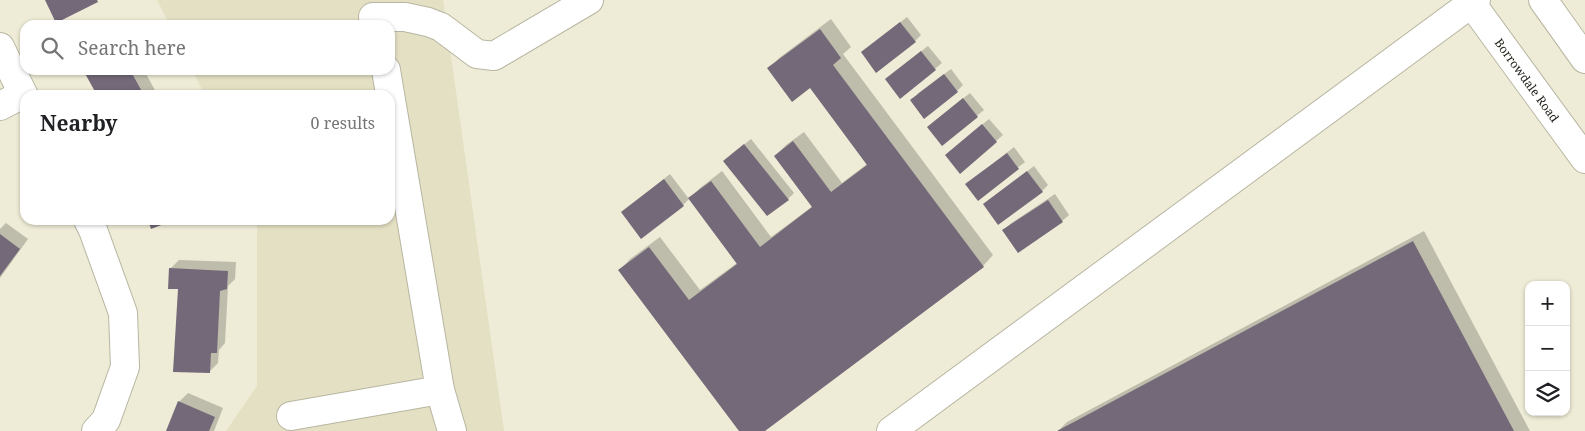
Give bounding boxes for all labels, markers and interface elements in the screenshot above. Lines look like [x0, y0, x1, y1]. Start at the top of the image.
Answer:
search box [20, 20, 395, 75]
icon: search [38, 34, 66, 62]
text: Search here [78, 35, 186, 61]
street label: Borrowdale Road [1491, 35, 1564, 126]
text: Nearby [40, 109, 118, 137]
text: 0 results [311, 112, 375, 134]
map controls [1525, 281, 1570, 416]
button: + [1525, 281, 1570, 326]
button: − [1525, 326, 1570, 371]
button: layers [1525, 371, 1570, 416]

